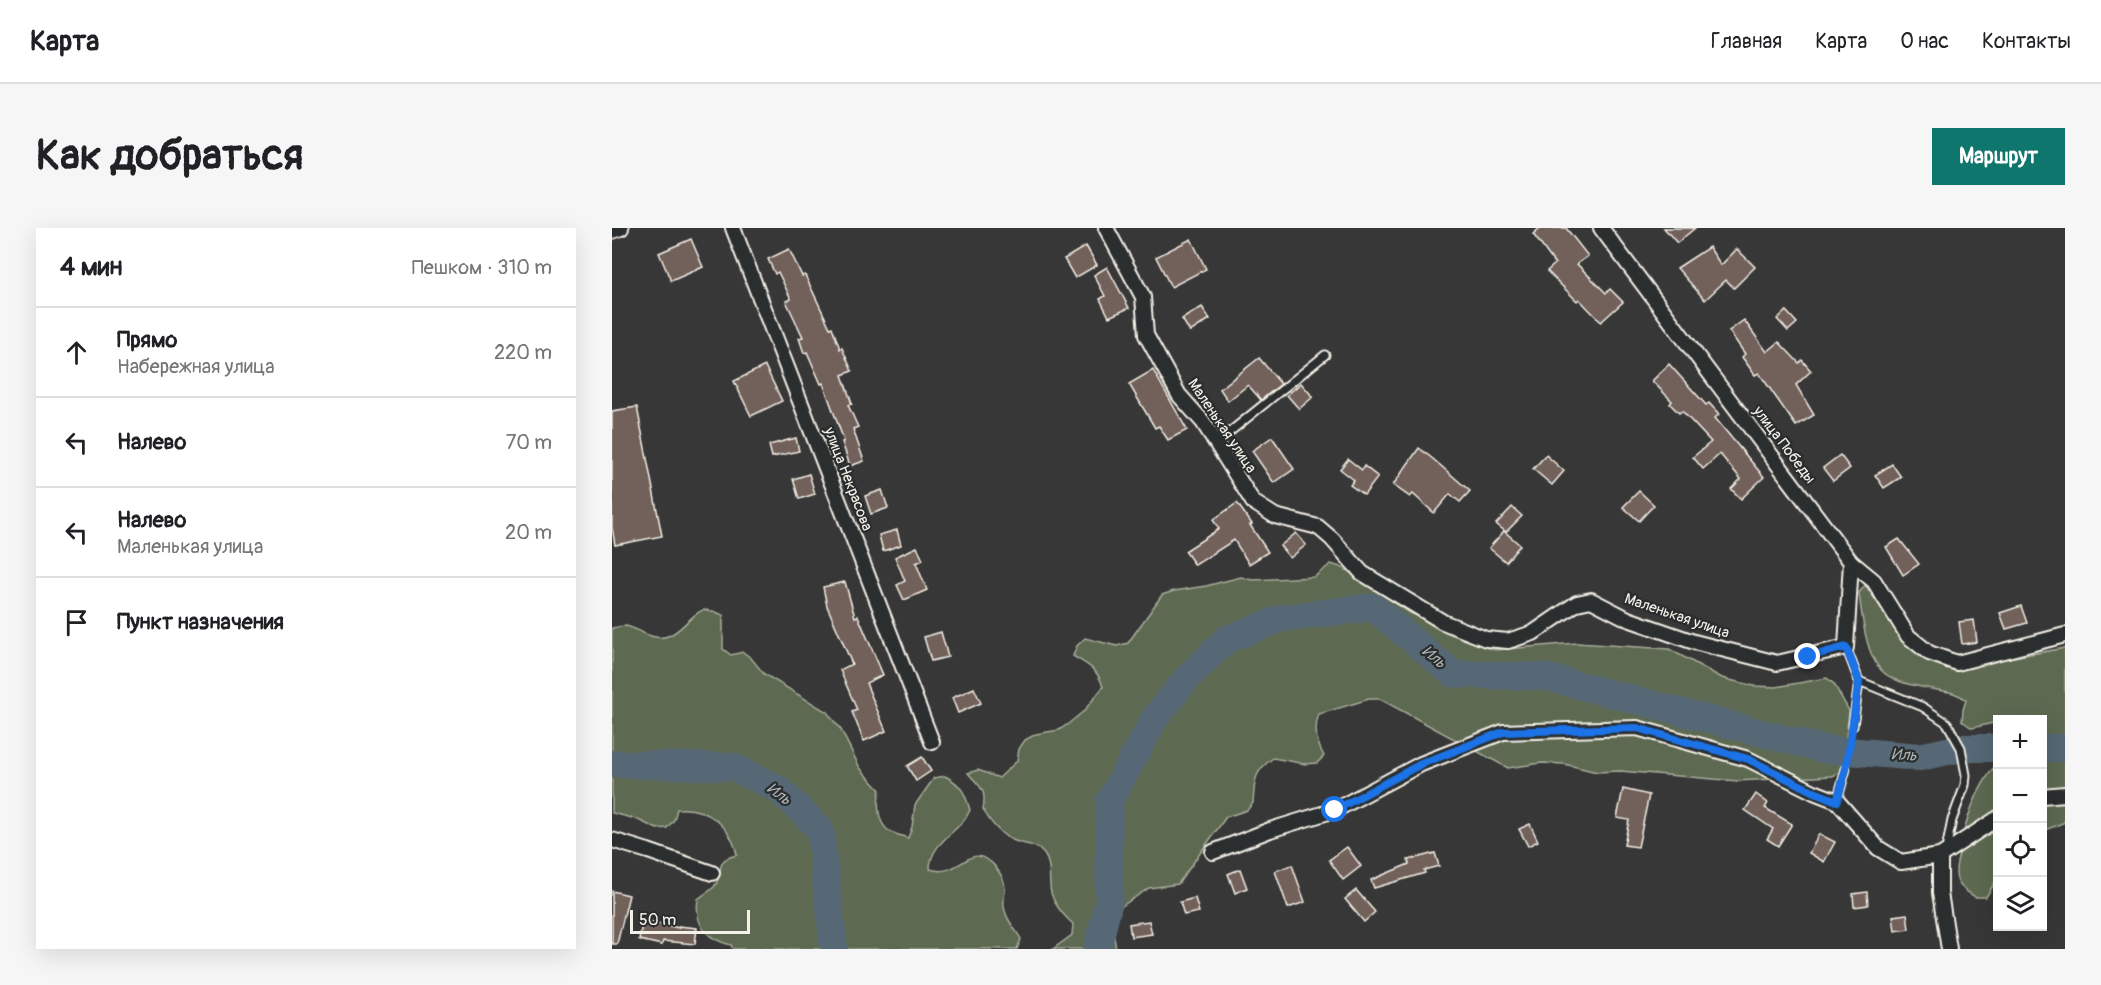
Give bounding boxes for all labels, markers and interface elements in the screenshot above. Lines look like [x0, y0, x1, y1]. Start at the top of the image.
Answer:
text: Карта [30, 24, 99, 59]
text: Главная [1711, 28, 1782, 55]
text: Карта [1815, 28, 1867, 55]
text: О нас [1900, 28, 1949, 55]
text: Контакты [1982, 28, 2071, 55]
button: Маршрут [1932, 128, 2065, 185]
text: Как добраться [36, 130, 303, 182]
text: 4 мин [60, 251, 122, 283]
text: Пешком · 310 m [412, 255, 552, 280]
text: Прямо [117, 326, 177, 354]
icon: ahead [60, 336, 93, 369]
text: 220 m [494, 340, 552, 365]
text: Набережная улица [117, 354, 275, 379]
street label: Маленькая улица [1183, 375, 1261, 477]
street label: улица Победы [1748, 402, 1819, 488]
street label: улица Некрасова [819, 424, 876, 533]
icon: left [60, 426, 93, 459]
text: Налево [117, 428, 186, 456]
text: 70 m [506, 430, 552, 455]
text: Налево [117, 506, 186, 534]
icon: left [60, 516, 93, 549]
text: 20 m [505, 520, 552, 545]
text: Маленькая улица [117, 534, 263, 559]
street label: Маленькая улица [1622, 589, 1732, 643]
icon: arrive [60, 606, 93, 639]
text: Пункт назначения [117, 608, 284, 636]
water label: Иль [1418, 641, 1451, 673]
route end [1794, 643, 1820, 669]
map controls [1993, 715, 2047, 931]
button: + [1993, 715, 2047, 769]
water label: Иль [1891, 744, 1918, 766]
button: − [1993, 769, 2047, 823]
water label: Иль [763, 778, 796, 810]
route start [1321, 796, 1347, 822]
button: locate [1993, 823, 2047, 877]
button: layers [1993, 877, 2047, 931]
scale bar [630, 907, 750, 934]
text: 50 m [639, 910, 676, 930]

